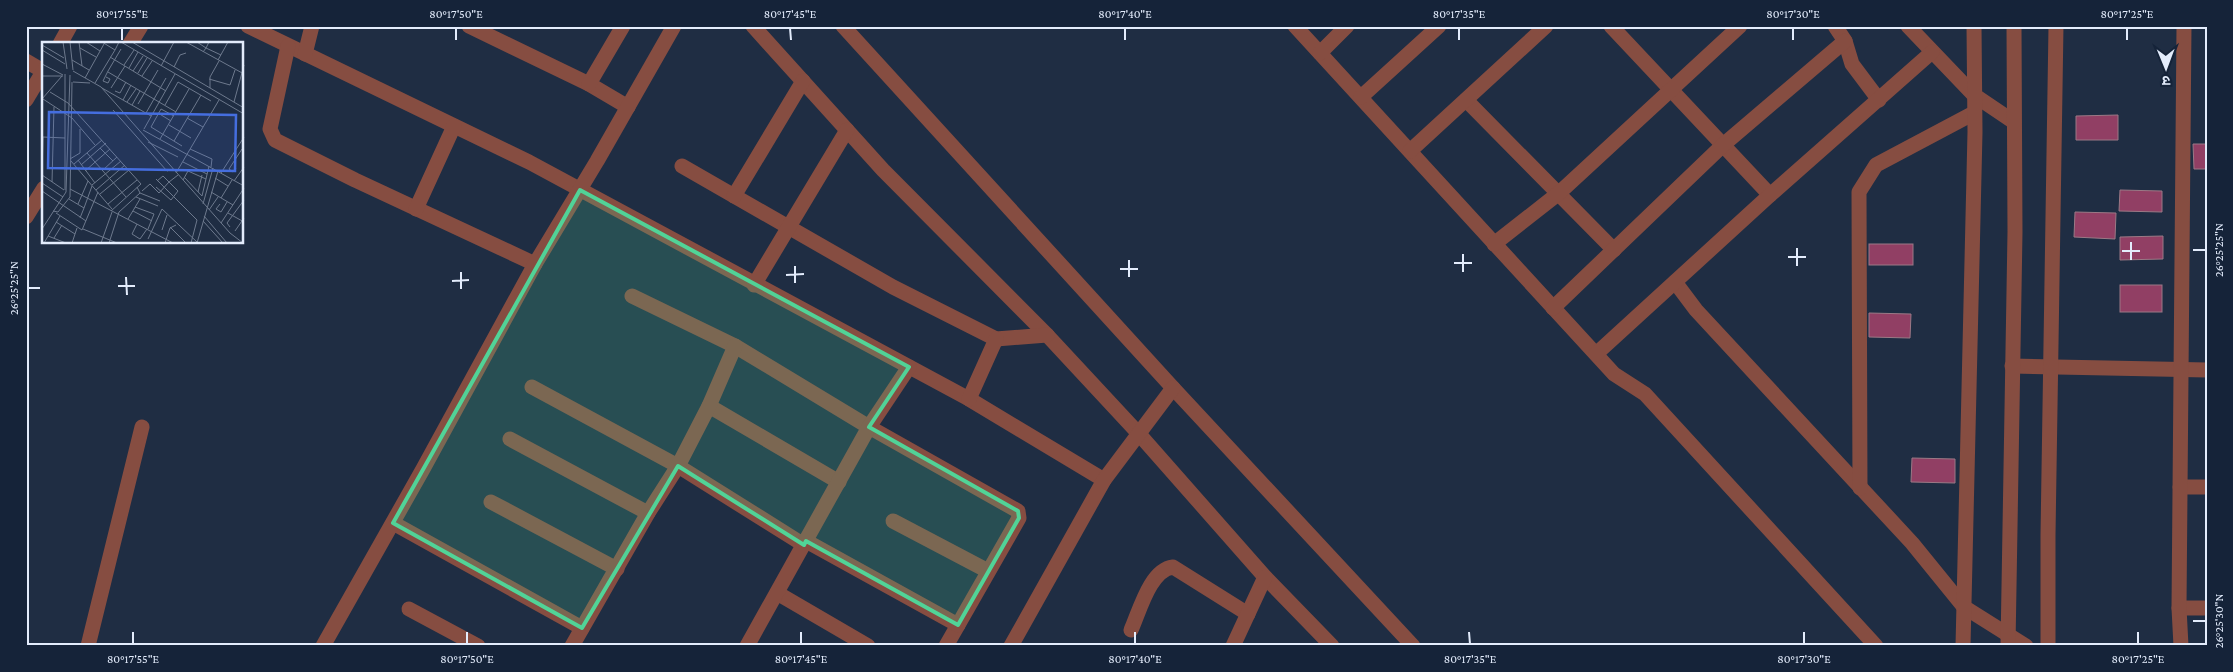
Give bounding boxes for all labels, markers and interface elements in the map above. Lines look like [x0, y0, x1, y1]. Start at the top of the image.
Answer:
text: 80°17'55"E [96, 7, 149, 21]
text: 80°17'50"E [429, 7, 483, 21]
text: 80°17'45"E [764, 7, 817, 21]
text: 80°17'40"E [1098, 7, 1152, 21]
text: 80°17'35"E [1433, 7, 1486, 21]
text: 80°17'30"E [1766, 7, 1820, 21]
text: 80°17'25"E [2101, 7, 2154, 21]
inset map [42, 42, 244, 244]
north arrow [2140, 42, 2190, 92]
text: उ [2161, 73, 2170, 89]
text: 26°25'25"N [2212, 223, 2226, 277]
text: 26°25'25"N [7, 261, 21, 315]
text: 26°25'30"N [2212, 594, 2226, 648]
text: 80°17'55"E [107, 652, 160, 666]
text: 80°17'50"E [440, 652, 494, 666]
text: 80°17'45"E [775, 652, 828, 666]
text: 80°17'40"E [1108, 652, 1162, 666]
text: 80°17'35"E [1444, 652, 1497, 666]
text: 80°17'30"E [1777, 652, 1831, 666]
text: 80°17'25"E [2112, 652, 2165, 666]

